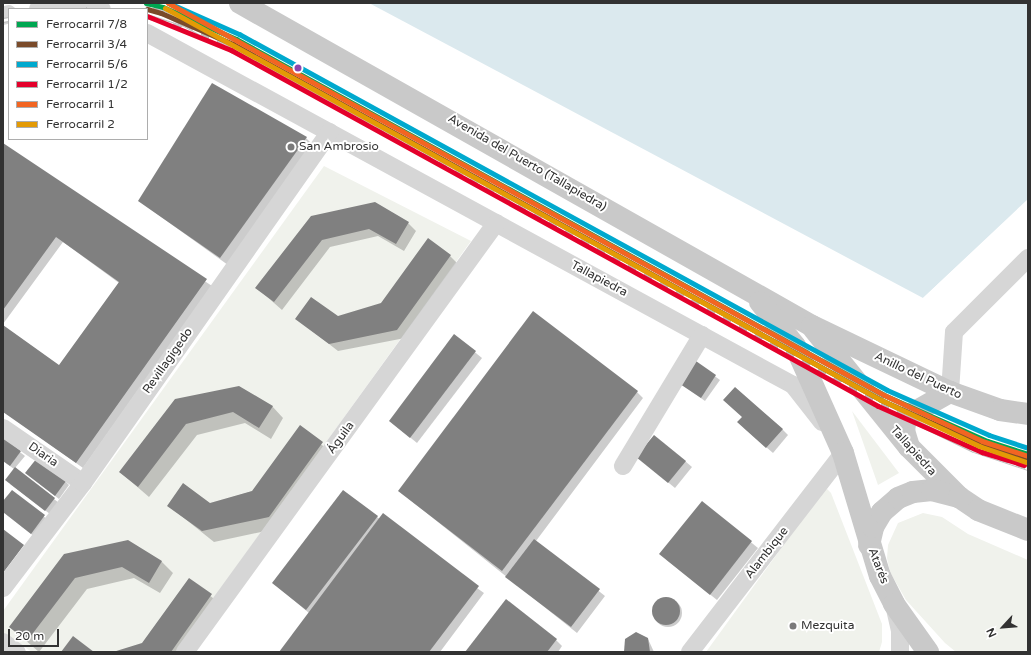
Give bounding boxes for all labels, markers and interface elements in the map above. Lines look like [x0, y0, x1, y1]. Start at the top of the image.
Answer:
legend [8, 8, 148, 140]
text: Ferrocarril 7/8 [46, 17, 127, 31]
text: Ferrocarril 3/4 [46, 37, 127, 51]
text: Ferrocarril 5/6 [46, 57, 128, 71]
unlabelled marker [293, 63, 303, 73]
text: Ferrocarril 1/2 [46, 77, 128, 91]
text: Ferrocarril 1 [46, 97, 115, 111]
street label: Avenida del Puerto (Tallapiedra) [445, 112, 609, 214]
text: Ferrocarril 2 [46, 117, 115, 131]
place label: San Ambrosio [299, 140, 379, 154]
marker: San Ambrosio [286, 142, 296, 152]
street label: Tallapiedra [568, 258, 630, 300]
street label: Revillagigedo [140, 325, 196, 397]
street label: Anillo del Puerto [872, 350, 964, 402]
street label: Águila [324, 419, 358, 457]
street label: Tallapiedra [887, 423, 939, 479]
street label: Diaria [25, 440, 61, 470]
street label: Alambique [742, 524, 792, 582]
street label: Atarés [865, 546, 891, 586]
north arrow [983, 607, 1023, 647]
place label: Mezquita [801, 619, 854, 633]
scale bar [10, 621, 61, 647]
marker: Mezquita [788, 621, 798, 631]
text: N [984, 626, 1000, 639]
text: 20 m [15, 629, 44, 643]

